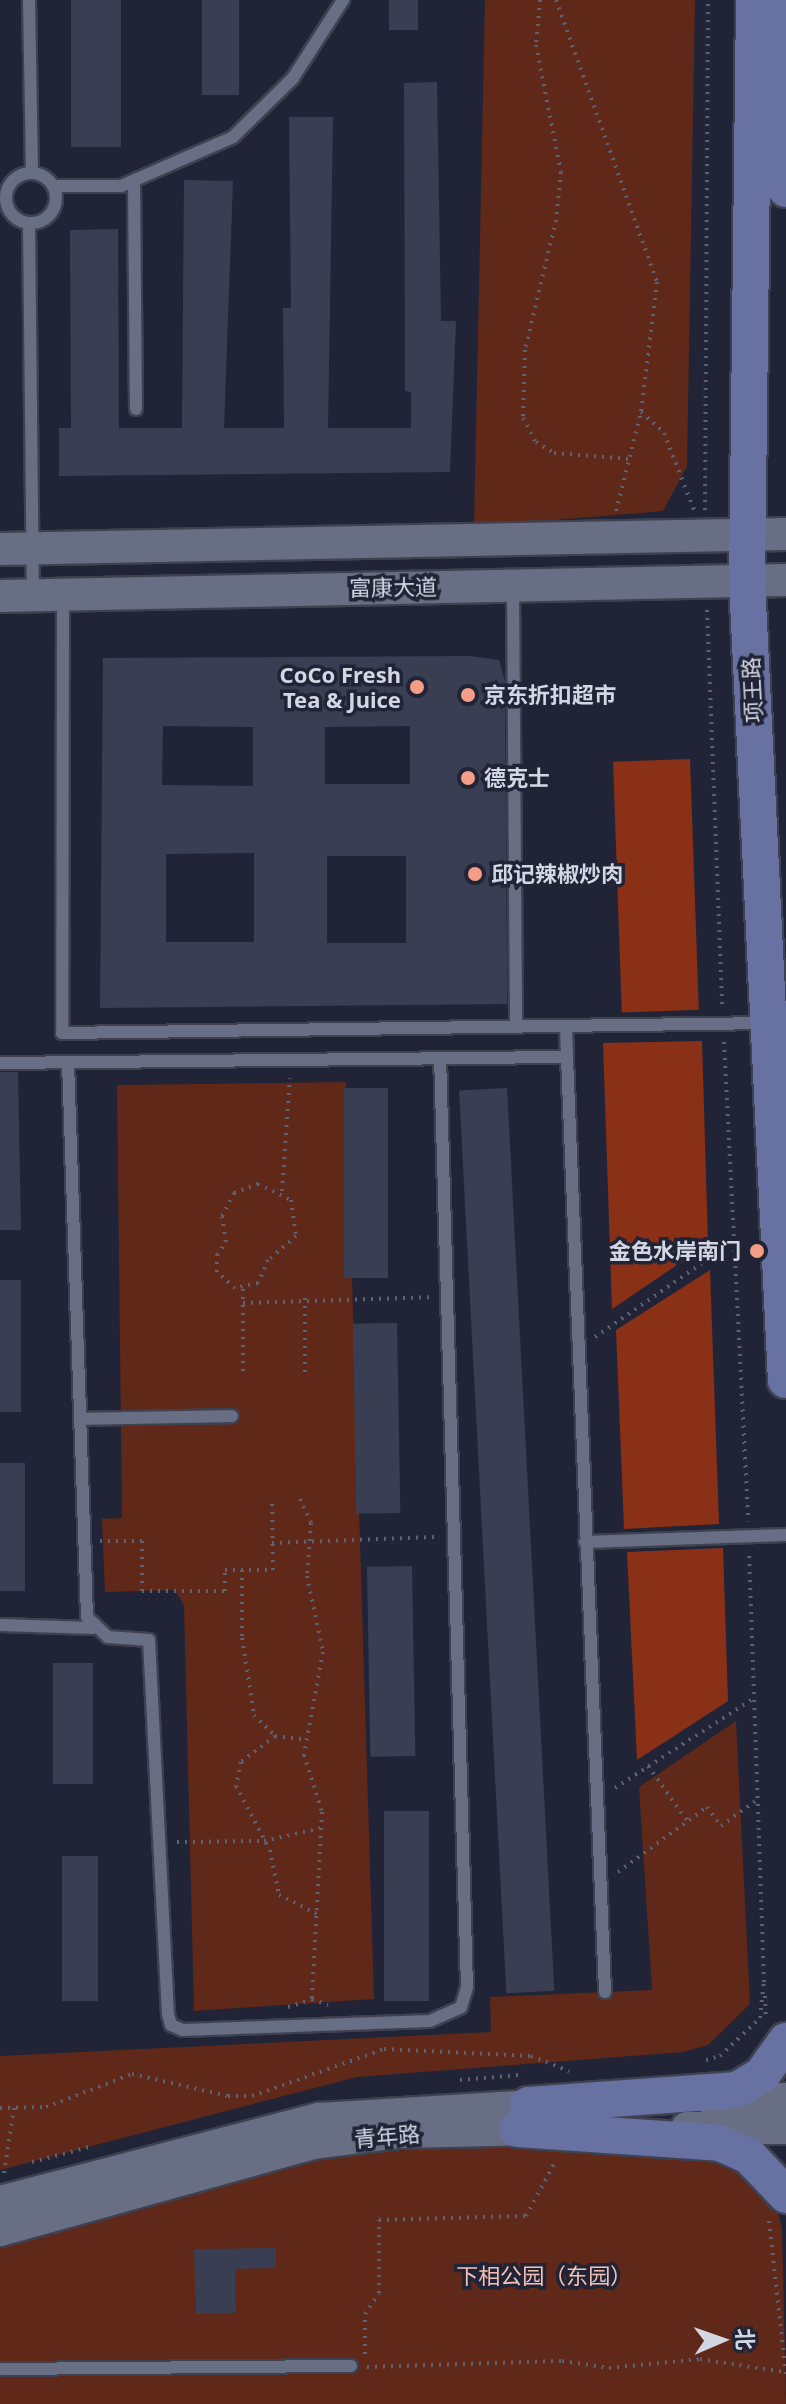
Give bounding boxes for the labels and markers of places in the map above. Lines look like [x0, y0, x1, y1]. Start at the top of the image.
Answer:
place label: CoCo Fresh Tea & Juice [280, 661, 401, 712]
marker: CoCo Fresh Tea & Juice [408, 678, 426, 696]
place label: 京东折扣超市 [484, 682, 616, 708]
marker: 京东折扣超市 [459, 686, 477, 704]
place label: 德克士 [484, 765, 550, 791]
marker: 德克士 [459, 769, 477, 787]
place label: 邱记辣椒炒肉 [491, 861, 623, 887]
marker: 邱记辣椒炒肉 [466, 865, 484, 883]
place label: 金色水岸南门 [609, 1238, 741, 1264]
marker: 金色水岸南门 [748, 1242, 766, 1260]

